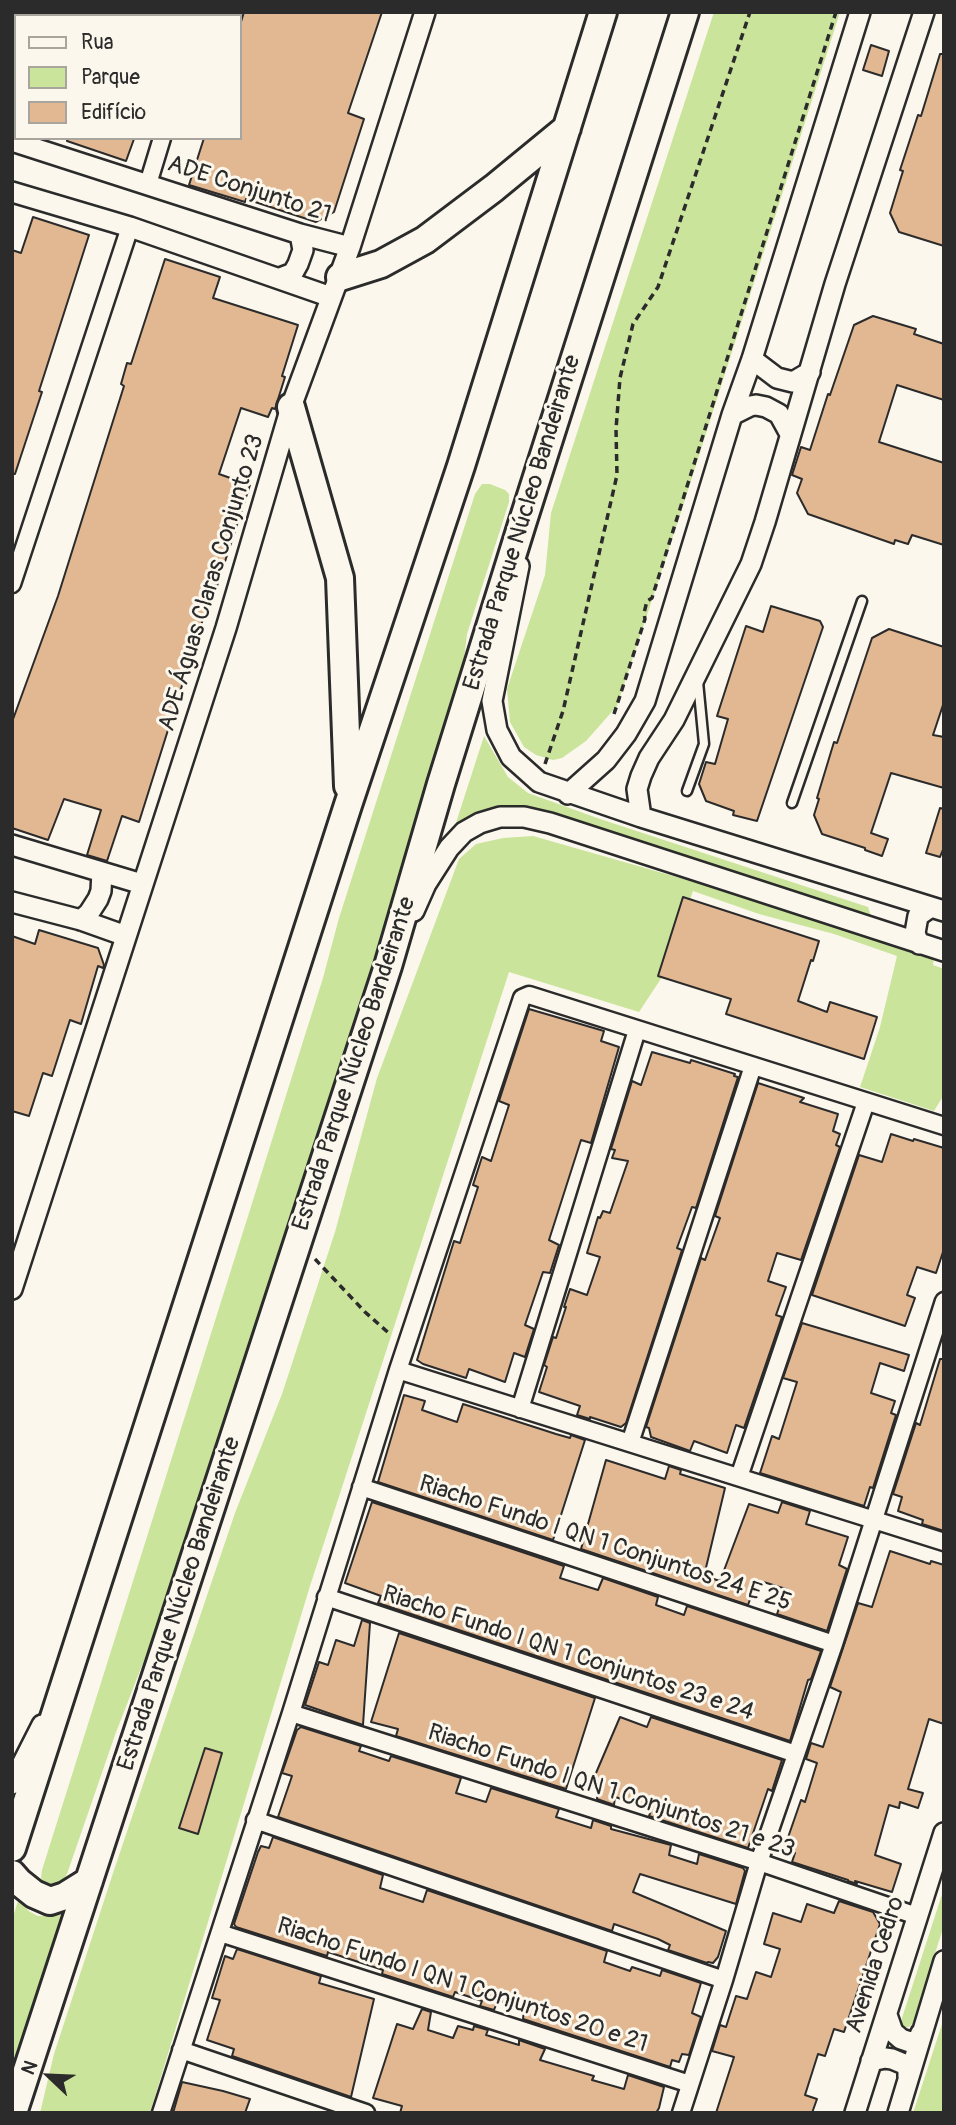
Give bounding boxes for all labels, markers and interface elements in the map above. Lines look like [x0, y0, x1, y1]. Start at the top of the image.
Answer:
legend [14, 14, 242, 140]
text: Rua [81, 29, 114, 56]
text: Parque [81, 64, 140, 91]
text: Edifício [81, 99, 146, 126]
street label: ADE Conjunto 21 [164, 150, 334, 230]
street label: Estrada Parque Núcleo Bandeirante [458, 352, 588, 694]
street label: ADE Águas Claras Conjunto 23 [153, 431, 271, 735]
street label: Estrada Parque Núcleo Bandeirante [287, 894, 423, 1234]
street label: Estrada Parque Núcleo Bandeirante [112, 1434, 248, 1774]
street label: Riacho Fundo I QN 1 Conjuntos 24 E 25 [415, 1470, 795, 1618]
street label: Riacho Fundo I QN 1 Conjuntos 23 e 24 [379, 1580, 757, 1728]
street label: Riacho Fundo I QN 1 Conjuntos 21 e 23 [424, 1719, 798, 1865]
street label: Avenida Cedro [840, 1893, 912, 2037]
street label: Riacho Fundo I QN 1 Conjuntos 20 e 21 [273, 1912, 651, 2060]
north arrow [14, 2041, 84, 2111]
text: N [16, 2057, 43, 2078]

